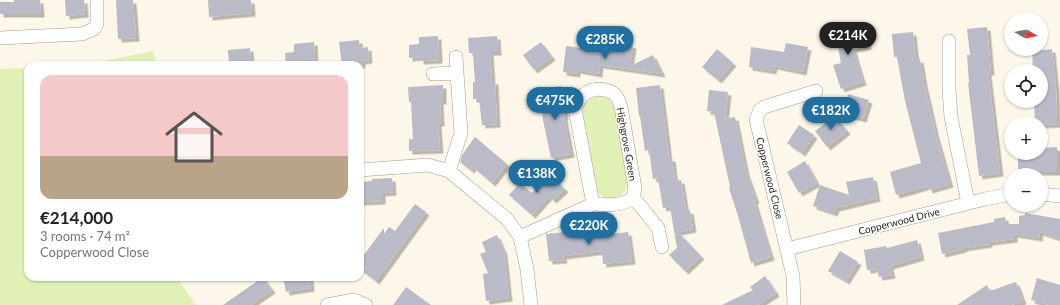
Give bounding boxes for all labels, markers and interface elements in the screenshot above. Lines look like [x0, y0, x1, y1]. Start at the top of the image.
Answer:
north arrow [1004, 12, 1048, 56]
map controls [1004, 12, 1048, 212]
pin: €214K [820, 22, 876, 56]
pin: €285K [577, 26, 633, 60]
text: €214K [828, 27, 868, 43]
text: €285K [585, 31, 625, 47]
button: locate [1004, 64, 1048, 108]
pin: €475K [527, 87, 583, 121]
text: €475K [535, 92, 575, 108]
pin: €182K [803, 97, 859, 131]
icon: home [158, 101, 230, 173]
text: €182K [811, 102, 851, 118]
street label: Highgrove Green [615, 106, 639, 182]
button: + [1004, 116, 1048, 160]
street label: Copperwood Close [754, 136, 786, 220]
pin: €138K [509, 160, 565, 194]
text: €138K [517, 165, 557, 181]
button: − [1004, 168, 1048, 212]
street label: Copperwood Drive [857, 205, 941, 237]
text: €214,000 [40, 207, 113, 228]
pin: €220K [561, 212, 617, 246]
text: €220K [569, 217, 609, 233]
text: 3 rooms · 74 m² [40, 228, 130, 244]
text: Copperwood Close [40, 244, 149, 260]

